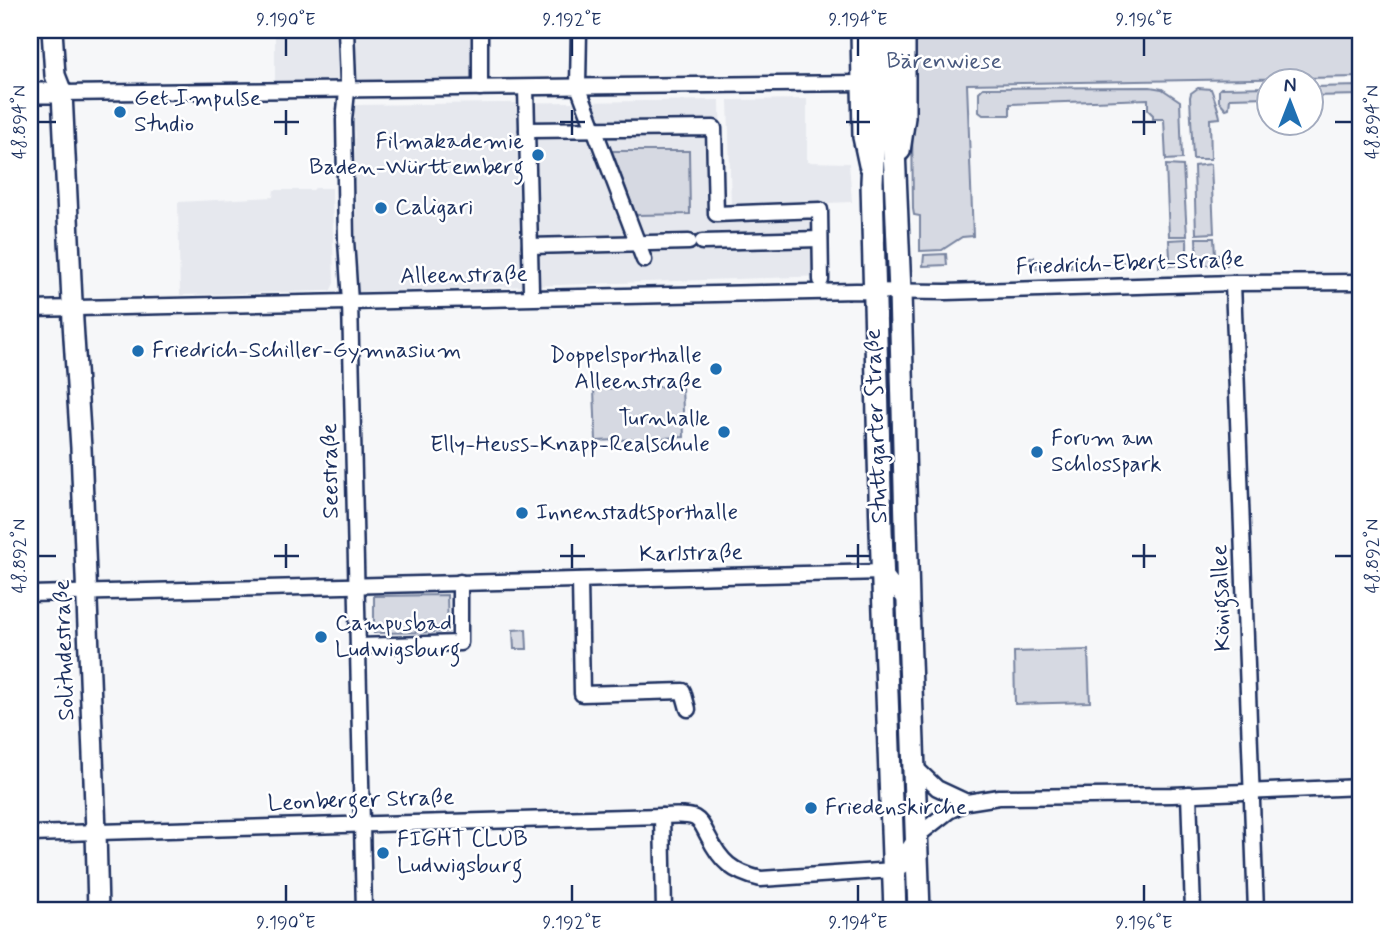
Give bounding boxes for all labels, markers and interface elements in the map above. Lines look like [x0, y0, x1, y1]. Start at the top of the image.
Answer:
text: 9.190°E [256, 8, 316, 32]
text: 9.192°E [542, 8, 602, 32]
text: 9.194°E [828, 8, 888, 32]
text: 9.196°E [1116, 8, 1172, 32]
park label: Bärenwiese [886, 47, 1002, 77]
north arrow [1254, 66, 1324, 136]
text: N [1284, 74, 1296, 99]
place label: Get Impulse Studio [134, 84, 261, 140]
text: 48.894°N [8, 85, 32, 159]
text: 48.894°N [1361, 85, 1385, 159]
marker: Get Impulse Studio [112, 104, 128, 120]
place label: Filmakademie Baden-Württemberg [309, 127, 524, 185]
marker: Filmakademie Baden-Württemberg [530, 147, 546, 163]
place label: Caligari [395, 193, 473, 223]
marker: Caligari [373, 200, 389, 216]
street label: Friedrich-Ebert-Straße [1015, 245, 1245, 283]
street label: Alleenstraße [400, 260, 528, 292]
street label: Stuttgarter Straße [859, 328, 895, 524]
place label: Friedrich-Schiller-Gymnasium [152, 336, 461, 366]
place label: Doppelsporthalle Alleenstraße [550, 341, 702, 397]
marker: Friedrich-Schiller-Gymnasium [130, 343, 146, 359]
marker: Doppelsporthalle Alleenstraße [708, 361, 724, 377]
place label: Turnhalle Elly-Heuss-Knapp-Realschule [430, 404, 710, 460]
street label: Seestraße [315, 423, 347, 519]
marker: Turnhalle Elly-Heuss-Knapp-Realschule [716, 424, 732, 440]
place label: Forum am Schlosspark [1051, 424, 1162, 480]
marker: Forum am Schlosspark [1029, 444, 1045, 460]
place label: Innenstadtsporthalle [536, 498, 738, 528]
marker: Innenstadtsporthalle [514, 505, 530, 521]
text: 48.892°N [8, 519, 32, 593]
text: 48.892°N [1361, 519, 1385, 593]
street label: Karlstraße [639, 538, 743, 570]
street label: Königsallee [1205, 544, 1241, 652]
street label: Solitudestraße [48, 579, 82, 721]
place label: Campusbad Ludwigsburg [335, 609, 460, 667]
marker: Campusbad Ludwigsburg [313, 629, 329, 645]
street label: Leonberger Straße [267, 783, 455, 821]
place label: Friedenskirche [825, 793, 967, 823]
marker: Friedenskirche [803, 800, 819, 816]
place label: FIGHT CLUB Ludwigsburg [397, 825, 528, 883]
marker: FIGHT CLUB Ludwigsburg [375, 845, 391, 861]
text: 9.190°E [256, 911, 316, 935]
text: 9.192°E [542, 911, 602, 935]
text: 9.194°E [828, 911, 888, 935]
text: 9.196°E [1116, 911, 1172, 935]

